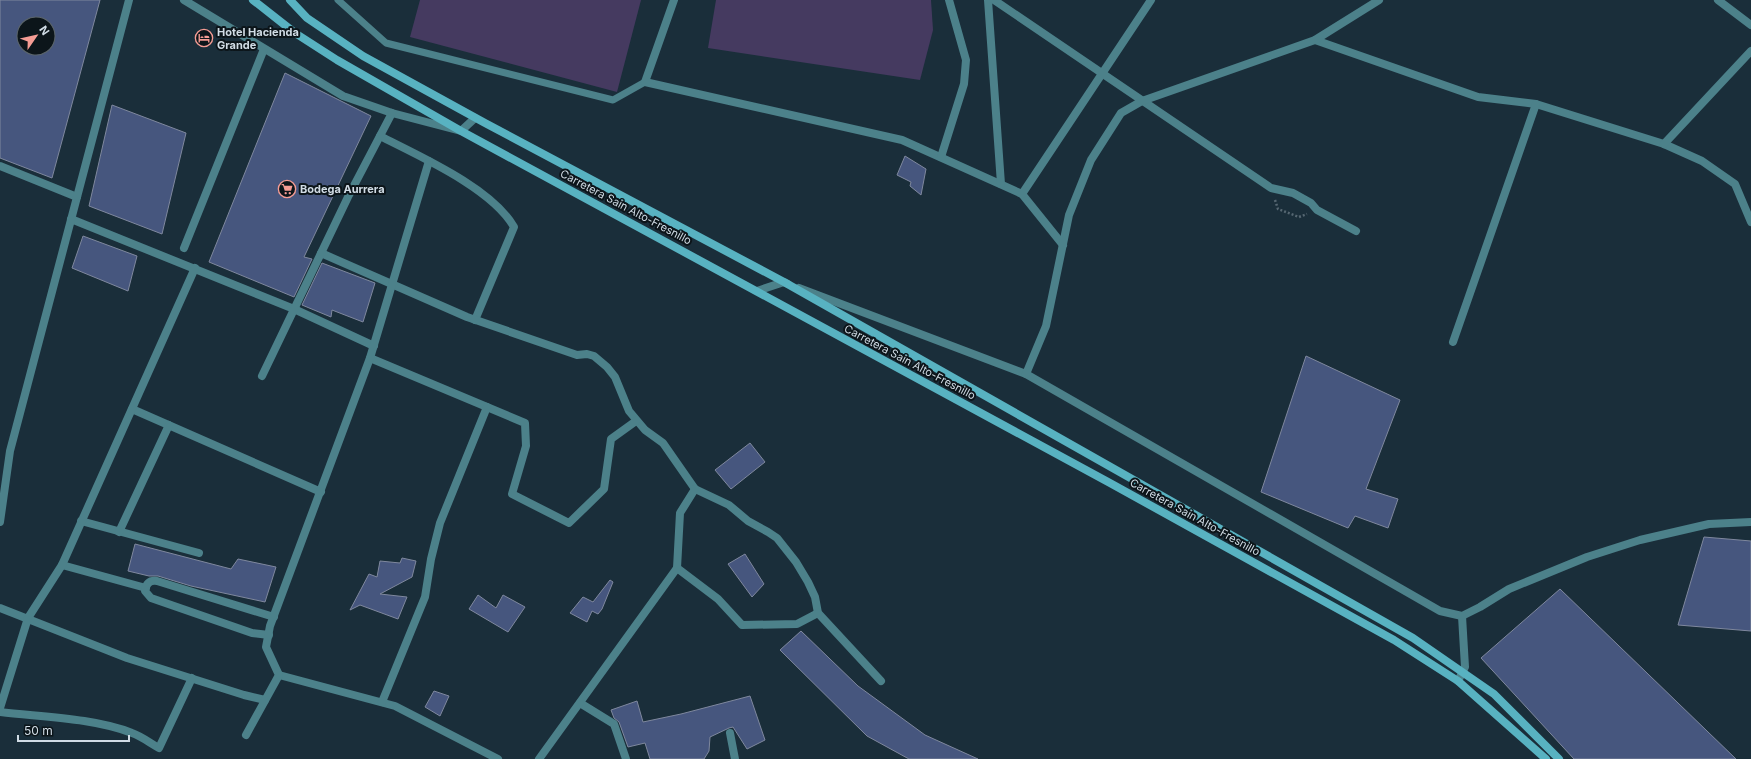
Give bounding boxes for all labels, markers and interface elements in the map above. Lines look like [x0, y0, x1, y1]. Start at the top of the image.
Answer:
north arrow [16, 16, 56, 56]
text: N [36, 23, 52, 38]
place label: Hotel Hacienda Grande [217, 25, 299, 52]
hotel icon: Hotel Hacienda Grande [194, 28, 214, 48]
street label: Carretera Sain Alto-Fresnillo [558, 166, 694, 248]
supermarket icon: Bodega Aurrera [277, 179, 297, 199]
place label: Bodega Aurrera [300, 182, 385, 196]
street label: Carretera Sain Alto-Fresnillo [842, 321, 978, 403]
street label: Carretera Sain Alto-Fresnillo [1127, 475, 1263, 559]
scale bar [18, 717, 129, 743]
text: 50 m [24, 723, 53, 738]

